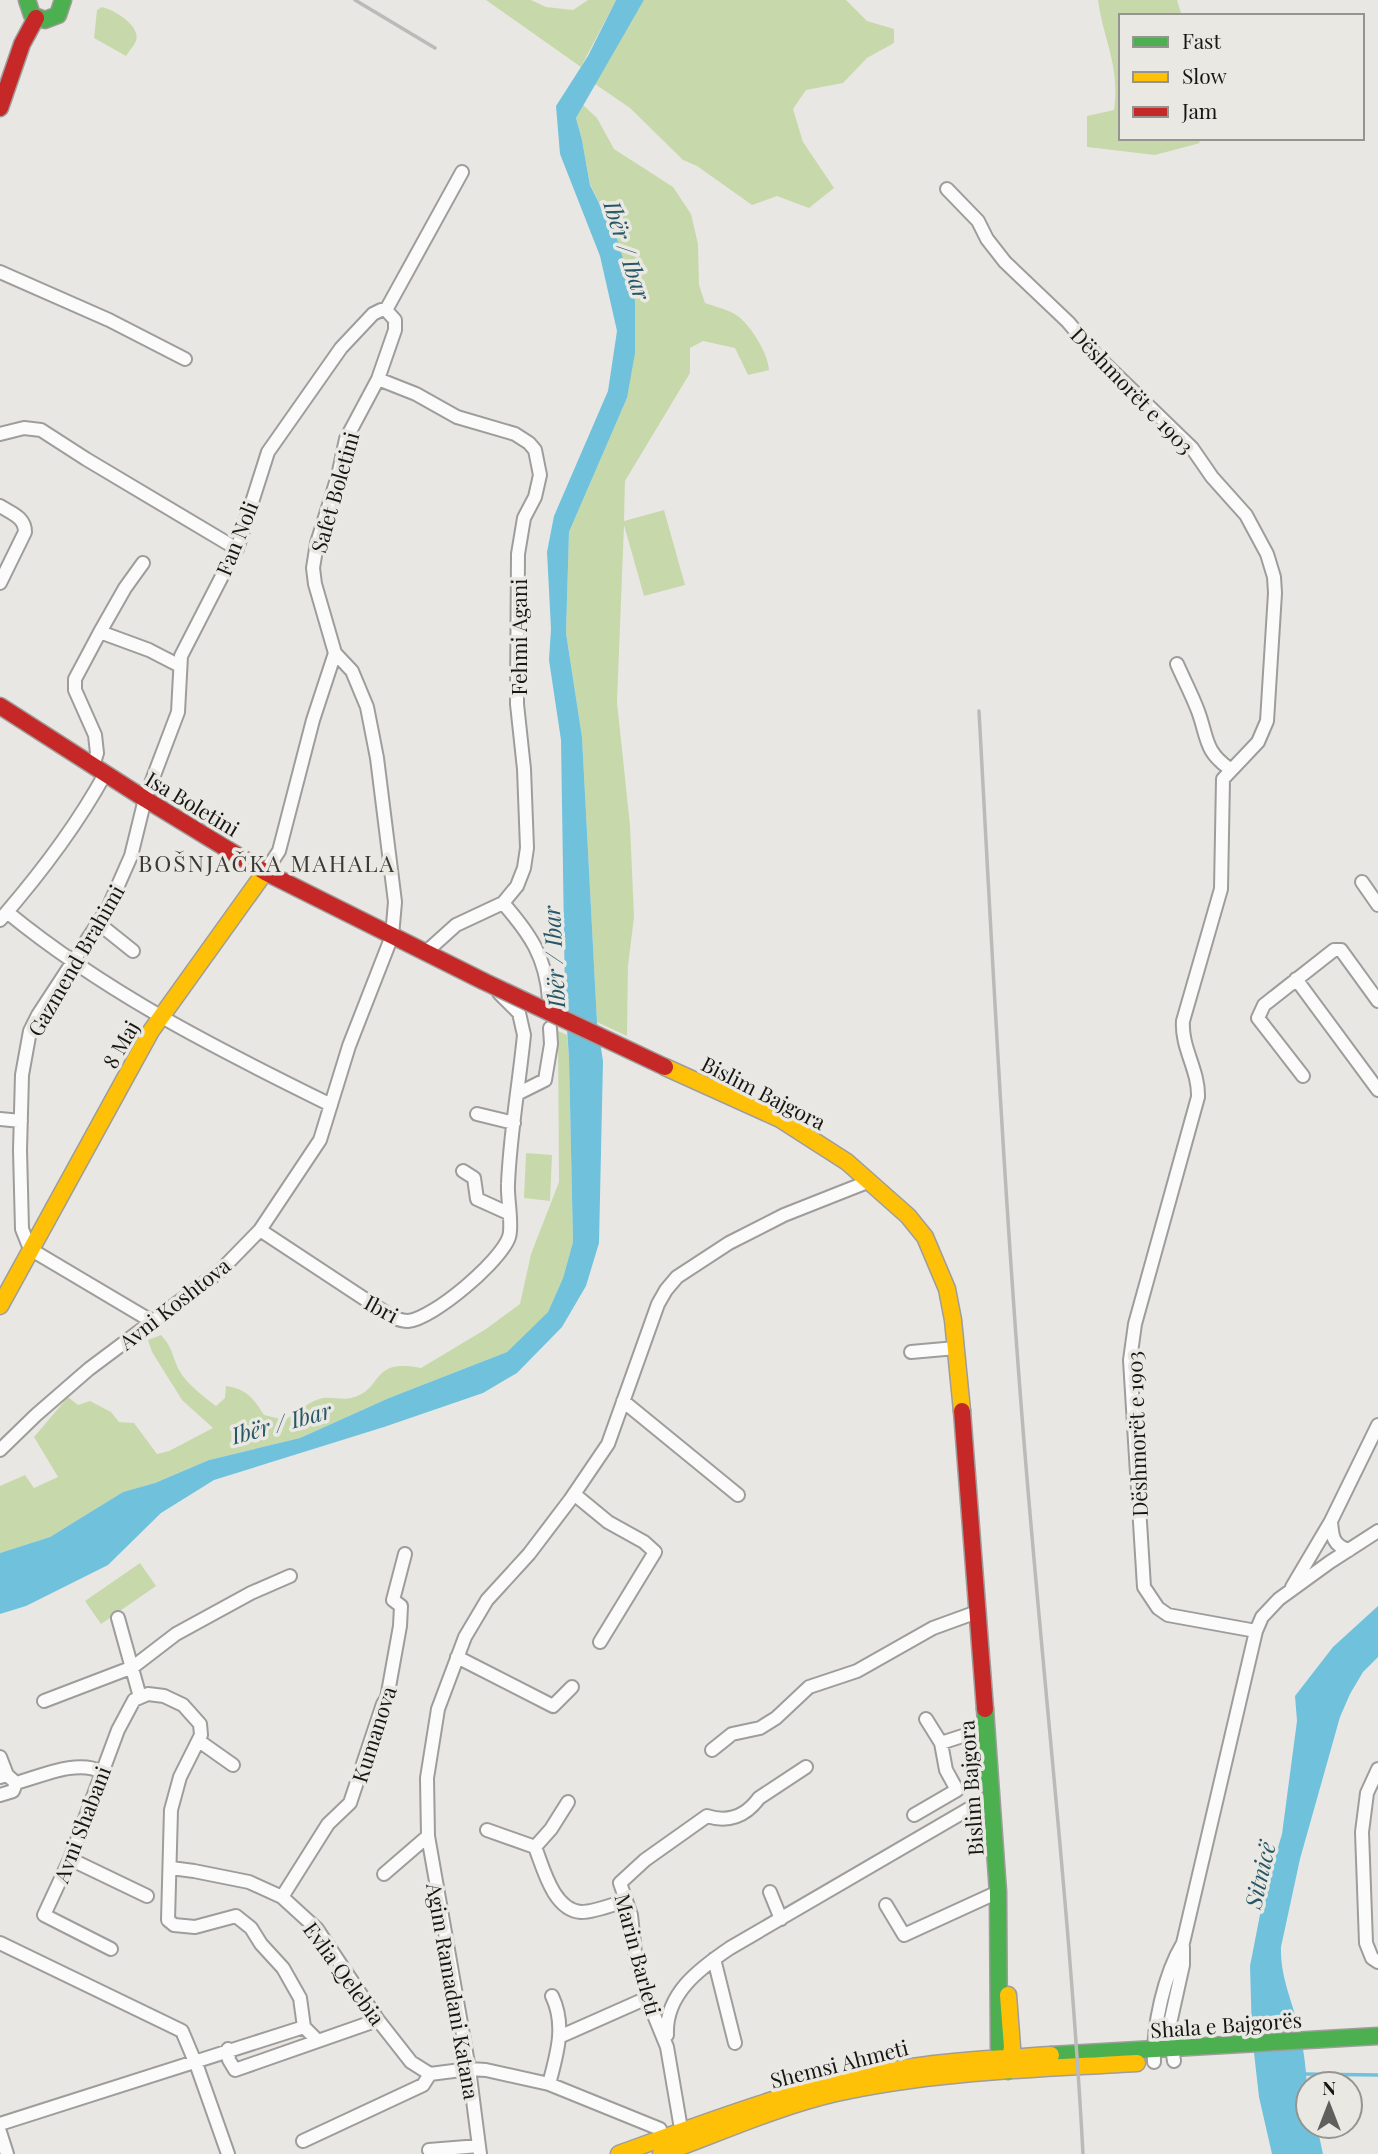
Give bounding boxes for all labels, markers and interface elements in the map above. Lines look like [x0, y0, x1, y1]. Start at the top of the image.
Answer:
legend [1119, 14, 1364, 140]
text: Fast [1182, 26, 1221, 54]
text: Slow [1182, 61, 1227, 89]
text: Jam [1181, 96, 1218, 124]
water label: Ibër / Ibar [597, 196, 659, 305]
street label: Dëshmorët e 1903 [1065, 321, 1201, 459]
street label: Safet Boletini [303, 428, 365, 556]
street label: Fan Noli [208, 497, 264, 579]
street label: Fehmi Agani [504, 579, 532, 696]
street label: Isa Boletini [141, 764, 245, 842]
district label: BOŠNJAČKA MAHALA [138, 847, 396, 878]
street label: Gazmend Brahimi [20, 879, 130, 1041]
water label: Ibër / Ibar [535, 904, 571, 1010]
street label: 8 Maj [95, 1015, 145, 1073]
street label: Bislim Bajgora [697, 1049, 831, 1136]
street label: Avni Koshtova [112, 1250, 236, 1356]
street label: Ibri [360, 1288, 404, 1328]
street label: Dëshmorët e 1903 [1119, 1351, 1153, 1517]
water label: Ibër / Ibar [227, 1393, 336, 1450]
street label: Kumanova [344, 1682, 402, 1786]
street label: Bislim Bajgora [951, 1719, 989, 1857]
street label: Avni Shabani [46, 1762, 116, 1887]
water label: Sitnicë [1236, 1837, 1282, 1912]
street label: Agim Ramadani Katana [421, 1880, 487, 2102]
street label: Marin Barleti [609, 1890, 669, 2018]
street label: Evlia Qelebia [298, 1916, 392, 2031]
street label: Shala e Bajgorës [1149, 2005, 1303, 2043]
street label: Shemsi Ahmeti [767, 2032, 911, 2094]
north arrow [1294, 2070, 1364, 2140]
text: N [1322, 2074, 1336, 2100]

